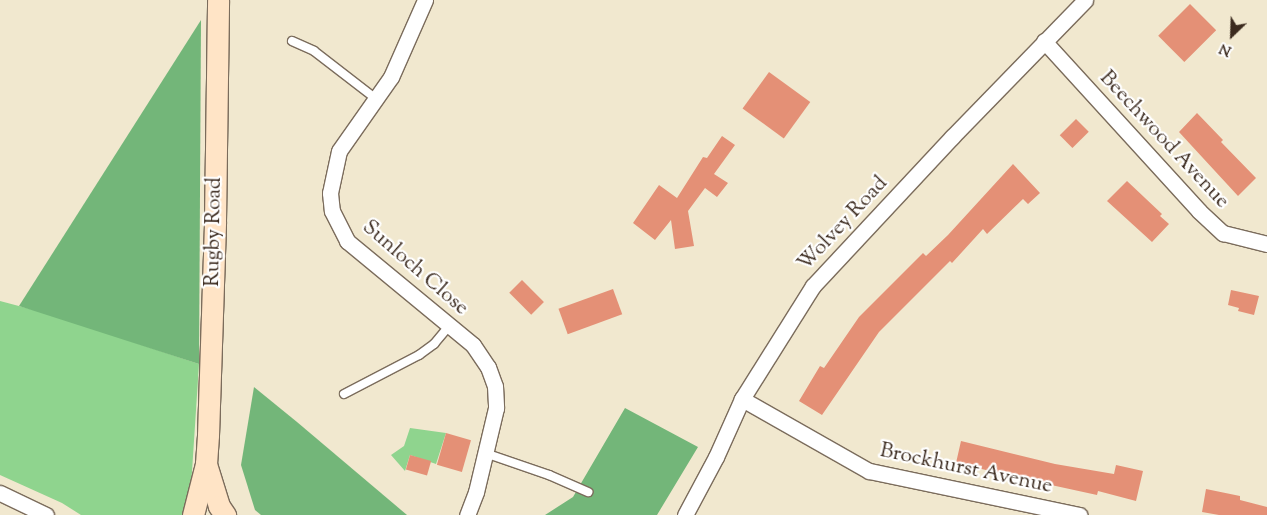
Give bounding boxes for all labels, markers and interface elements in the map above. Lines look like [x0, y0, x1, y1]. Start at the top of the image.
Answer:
north arrow [1207, 10, 1257, 60]
text: N [1217, 37, 1235, 60]
street label: Beechwood Avenue [1094, 66, 1234, 214]
street label: Wolvey Road [793, 171, 893, 277]
street label: Rugby Road [200, 177, 228, 287]
street label: Sunloch Close [357, 215, 473, 321]
street label: Brockhurst Avenue [878, 438, 1054, 500]

